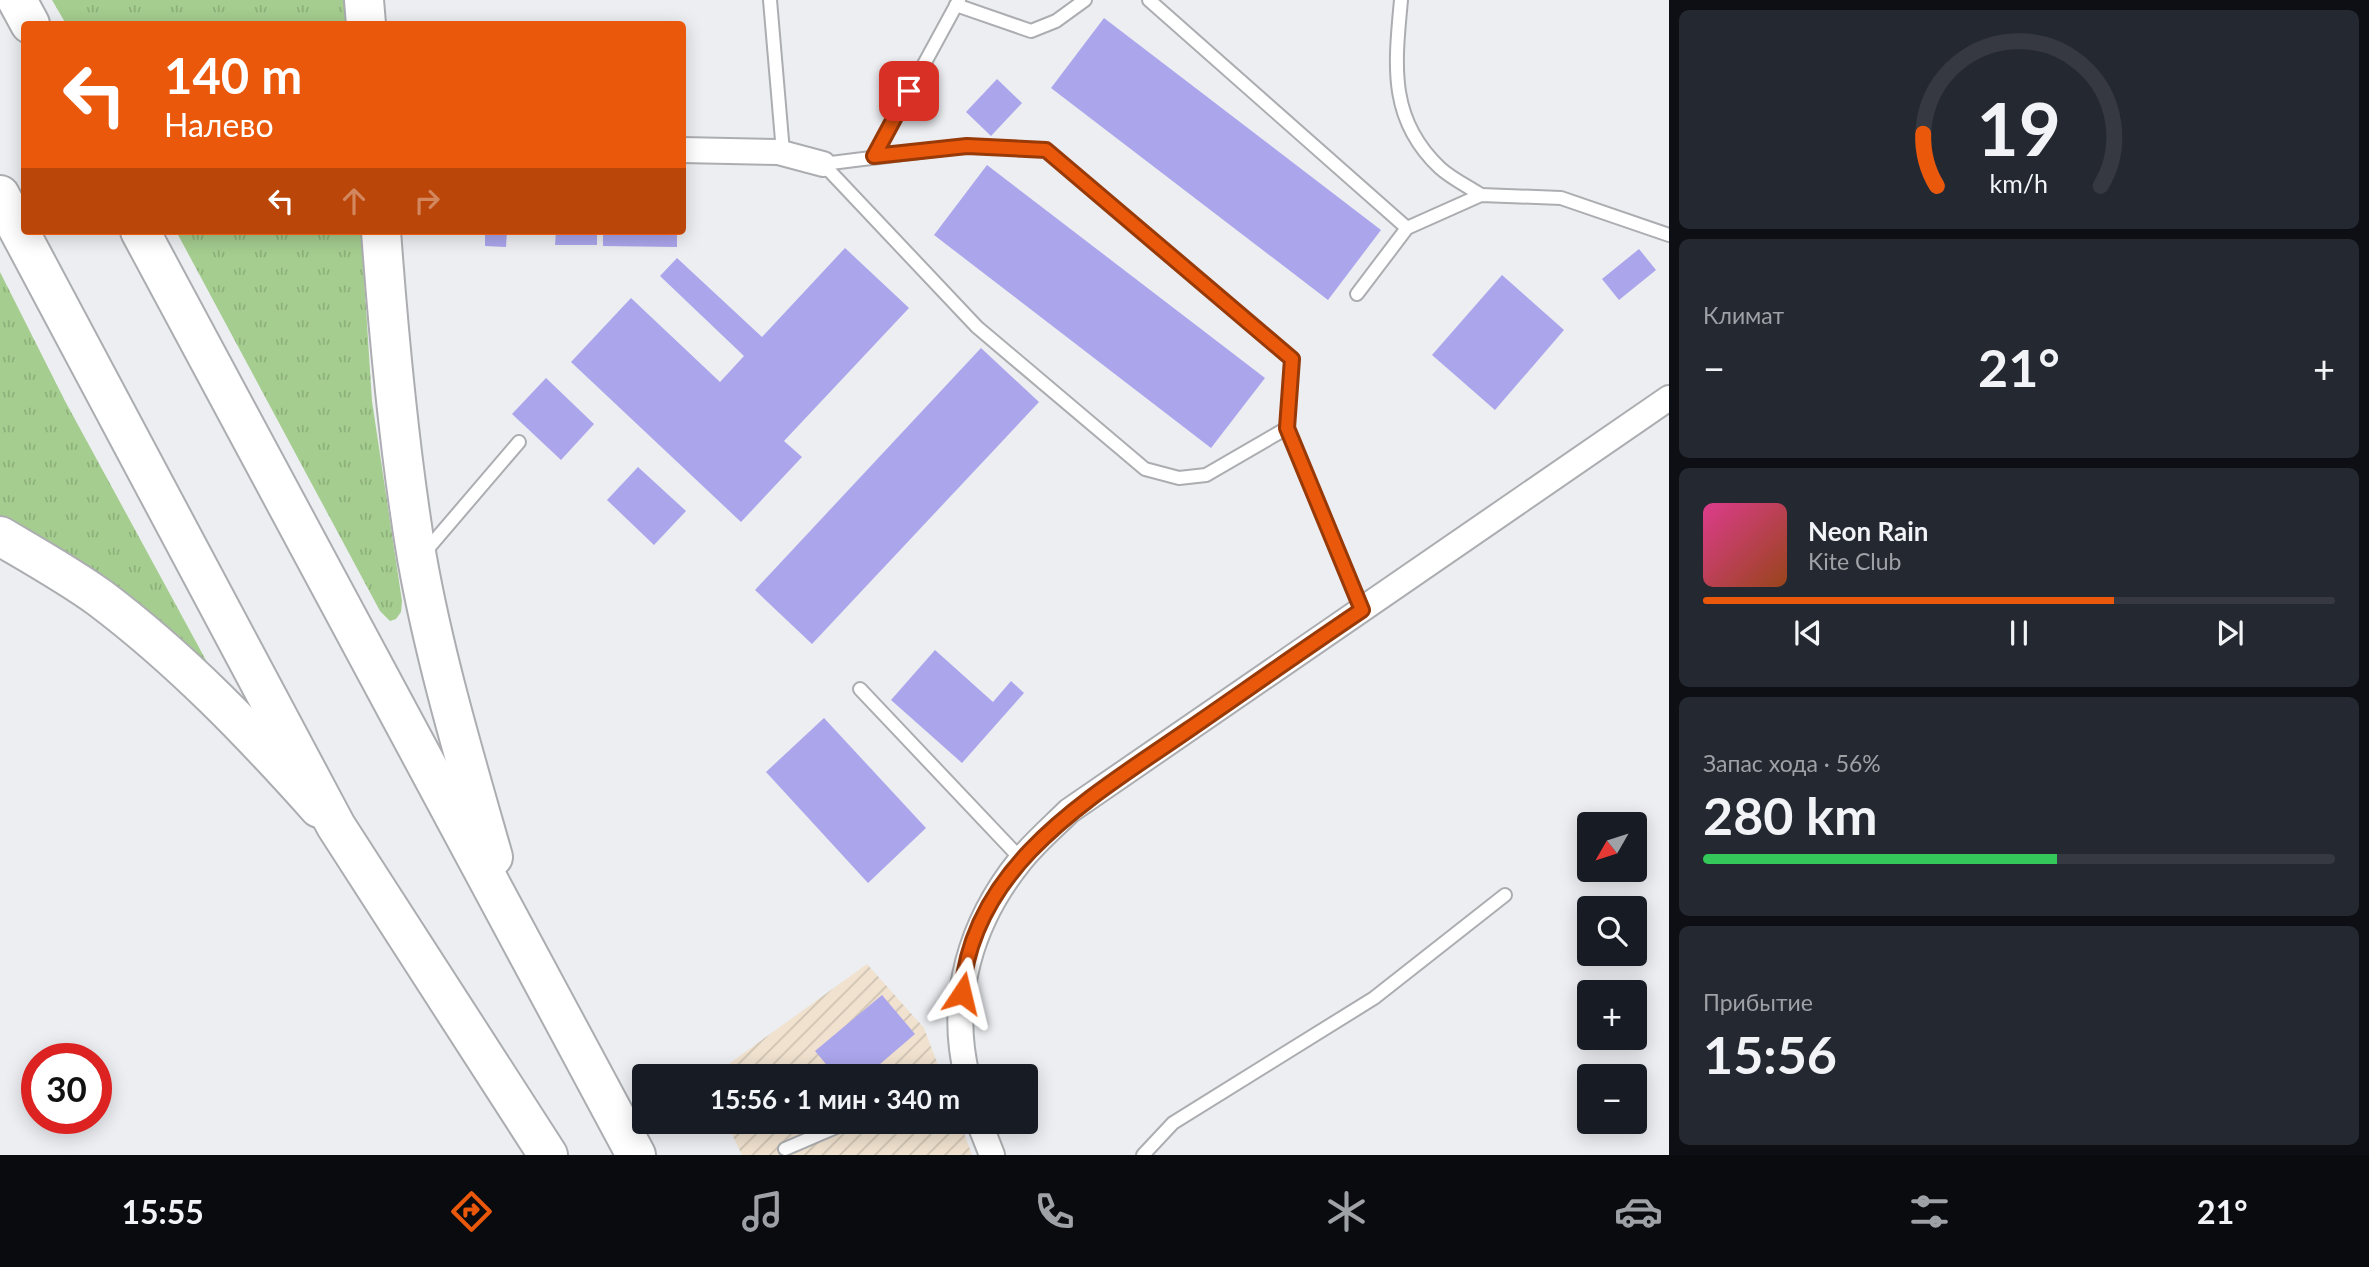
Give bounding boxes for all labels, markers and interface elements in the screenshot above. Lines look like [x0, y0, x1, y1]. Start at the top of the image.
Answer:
text: 140 m [164, 46, 302, 104]
icon: left [49, 49, 140, 140]
pin [879, 61, 939, 121]
icon: arrive [890, 72, 928, 110]
text: 19 [1977, 84, 2061, 172]
text: Налево [164, 105, 274, 144]
text: km/h [1990, 167, 2048, 197]
icon: left [262, 182, 300, 220]
icon: ahead [335, 182, 373, 220]
icon: right [408, 182, 446, 220]
text: Климат [1703, 301, 1784, 329]
text: 21° [1978, 336, 2060, 398]
text: − [1703, 345, 1725, 391]
text: + [2313, 345, 2335, 391]
text: Neon Rain [1808, 515, 1928, 547]
text: Kite Club [1808, 547, 1901, 575]
icon: previous [1789, 614, 1827, 652]
icon: pause [2000, 614, 2038, 652]
icon: next [2211, 614, 2249, 652]
text: Запас хода · 56% [1703, 749, 1881, 777]
text: 280 km [1703, 784, 1877, 846]
north arrow [1577, 812, 1647, 882]
map controls [1577, 812, 1647, 1134]
button: search [1577, 896, 1647, 966]
position arrow [925, 956, 999, 1030]
button: + [1577, 980, 1647, 1050]
text: Прибытие [1703, 988, 1813, 1016]
text: 15:56 [1703, 1023, 1837, 1085]
speed limit sign: 30 [21, 1043, 112, 1134]
button: − [1577, 1064, 1647, 1134]
text: 15:56 · 1 мин · 340 m [710, 1083, 960, 1115]
icon: directions [447, 1187, 496, 1236]
icon: music [738, 1187, 787, 1236]
icon: phone [1030, 1187, 1079, 1236]
icon: climate [1322, 1187, 1371, 1236]
icon: car [1614, 1187, 1663, 1236]
icon: filters [1905, 1187, 1954, 1236]
text: 15:55 [121, 1192, 204, 1231]
text: 21° [2197, 1192, 2248, 1231]

